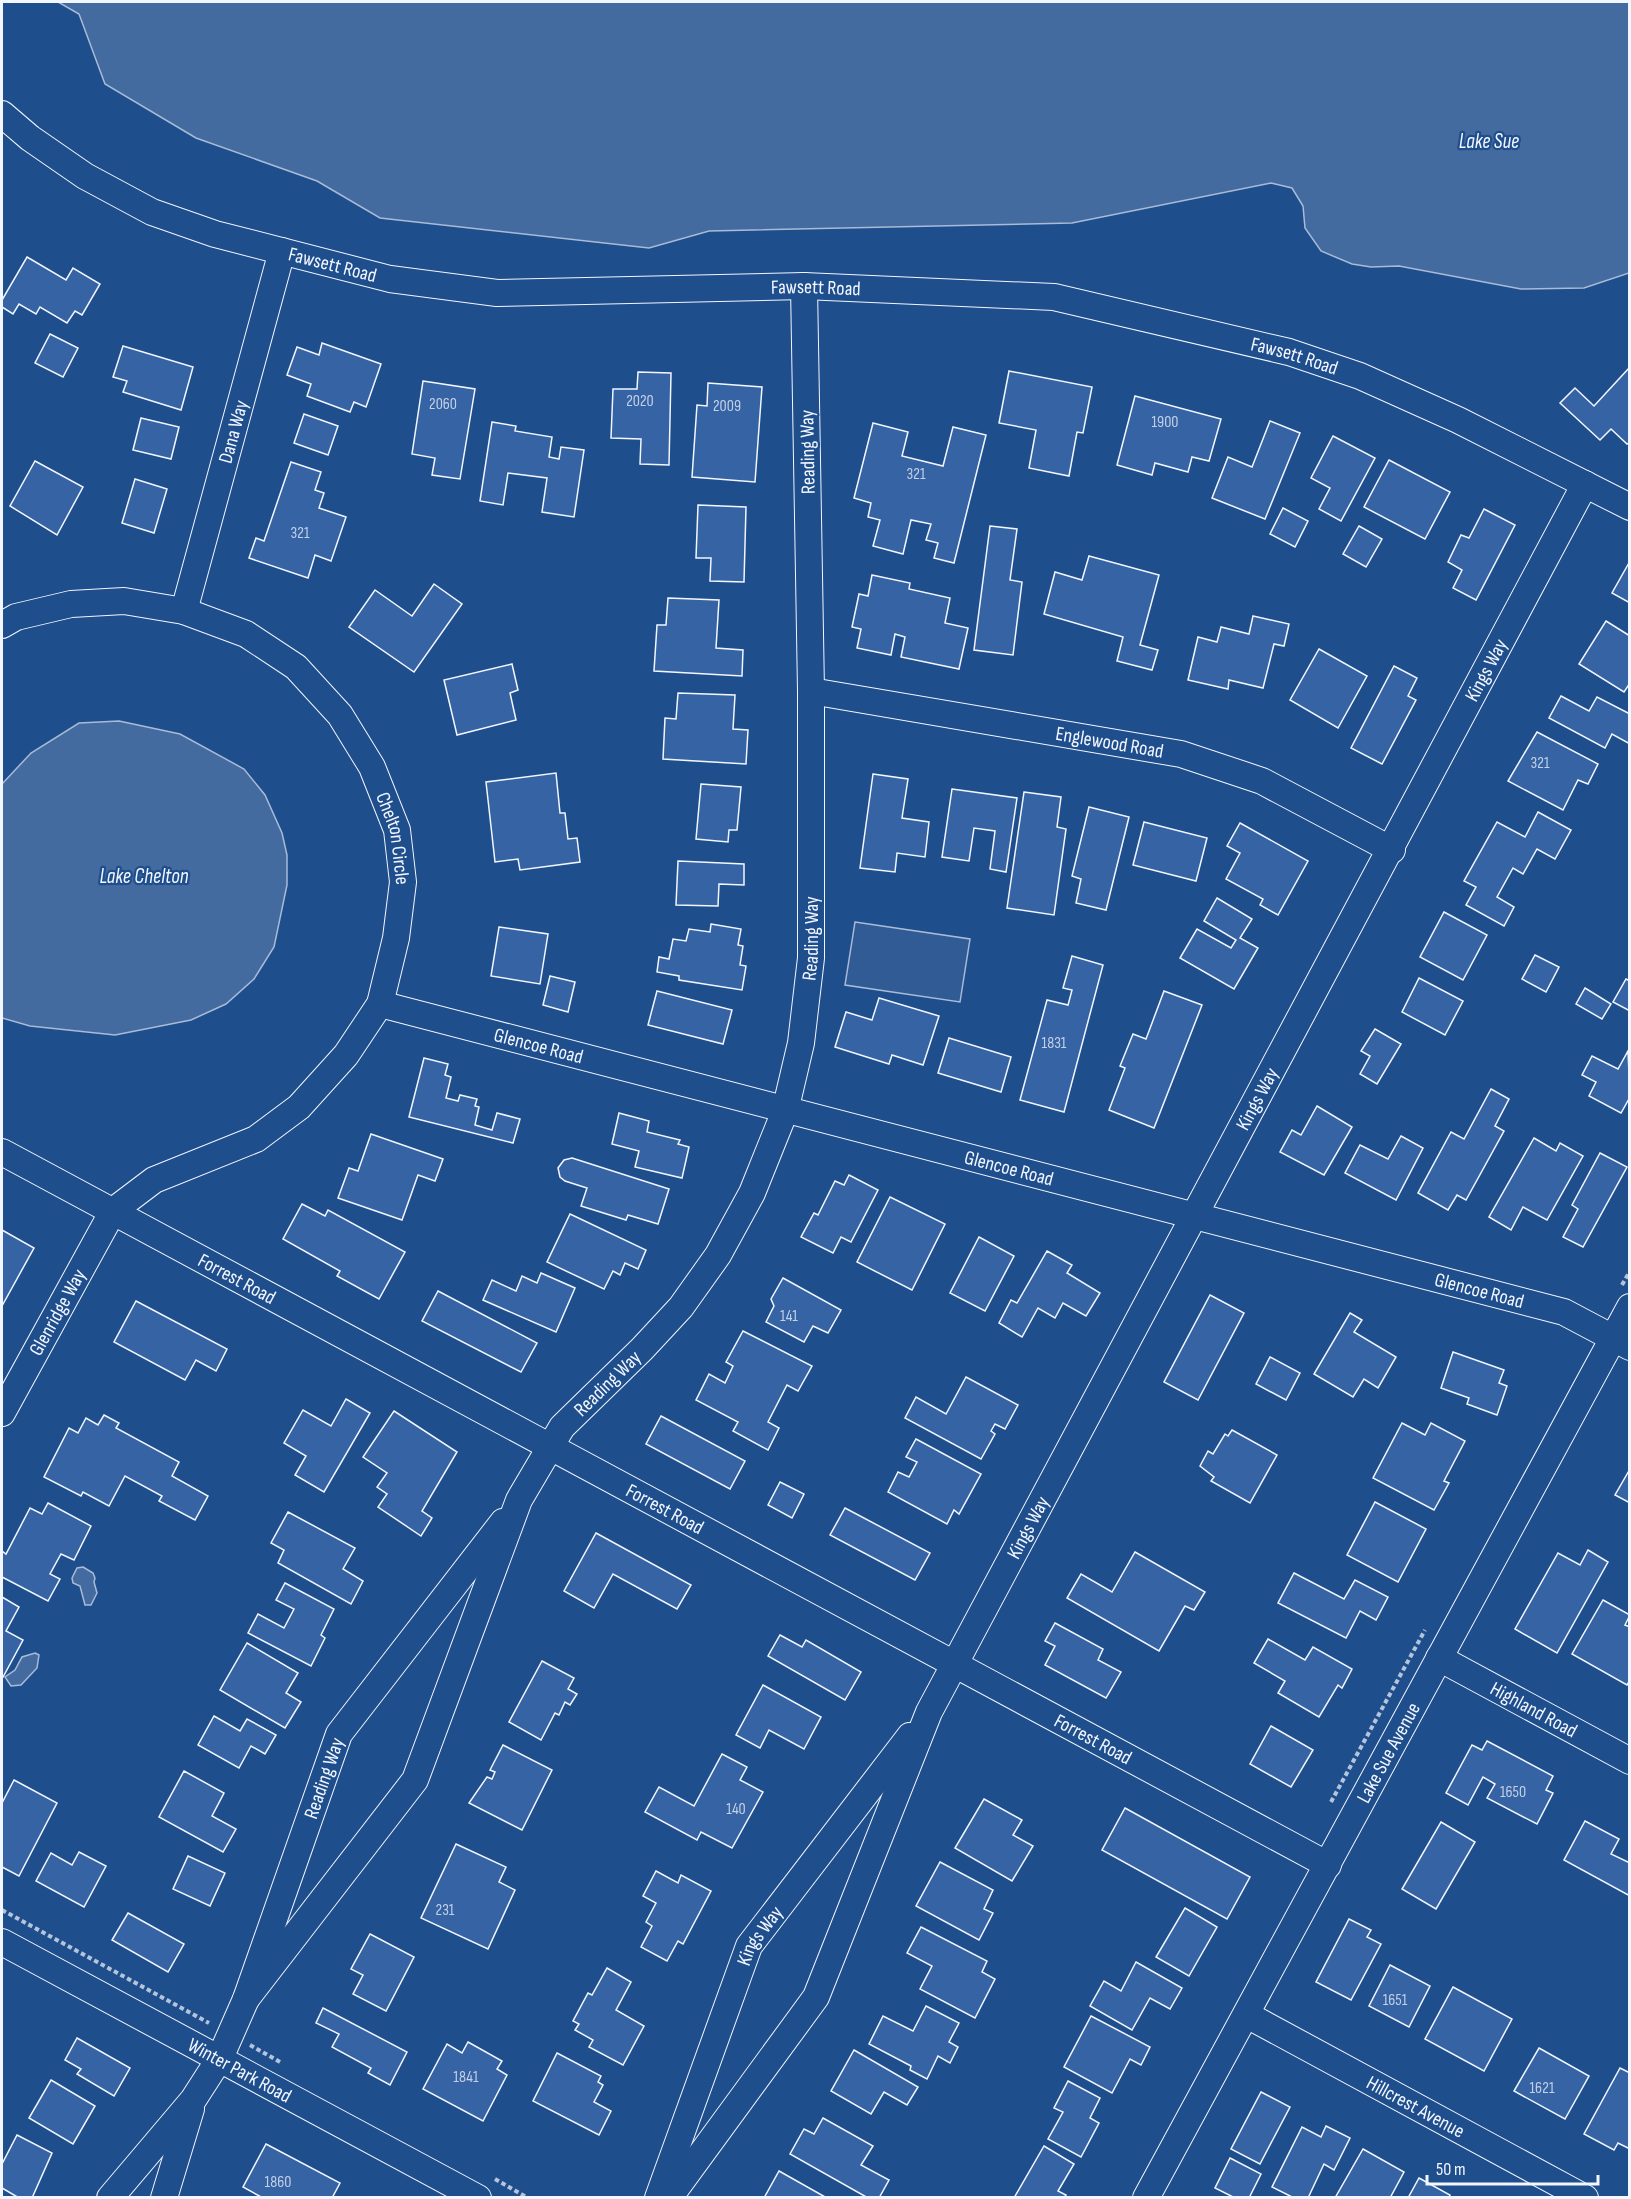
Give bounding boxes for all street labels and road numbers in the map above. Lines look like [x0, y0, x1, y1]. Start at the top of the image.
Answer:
street label: Fawsett Road [286, 242, 379, 288]
street label: Fawsett Road [771, 275, 861, 301]
street label: Fawsett Road [1248, 332, 1341, 381]
street label: Dana Way [214, 397, 254, 466]
street label: Reading Way [795, 409, 821, 494]
street label: Kings Way [1460, 635, 1513, 706]
street label: Englewood Road [1054, 722, 1165, 764]
street label: Chelton Circle [370, 789, 414, 886]
street label: Reading Way [797, 896, 824, 982]
street label: Glencoe Road [491, 1023, 586, 1069]
street label: Kings Way [1231, 1063, 1284, 1135]
street label: Glencoe Road [962, 1146, 1056, 1192]
street label: Forrest Road [194, 1249, 280, 1310]
street label: Glenridge Way [24, 1265, 92, 1360]
street label: Glencoe Road [1432, 1268, 1526, 1314]
street label: Reading Way [569, 1346, 647, 1422]
street label: Forrest Road [622, 1479, 708, 1540]
street label: Kings Way [1002, 1492, 1055, 1563]
street label: Highland Road [1486, 1677, 1581, 1743]
street label: Lake Sue Avenue [1352, 1699, 1426, 1807]
street label: Forrest Road [1050, 1709, 1136, 1770]
street label: Reading Way [299, 1734, 350, 1822]
street label: Kings Way [732, 1901, 789, 1969]
street label: Winter Park Road [183, 2033, 295, 2108]
street label: Hillcrest Avenue [1362, 2071, 1469, 2144]

